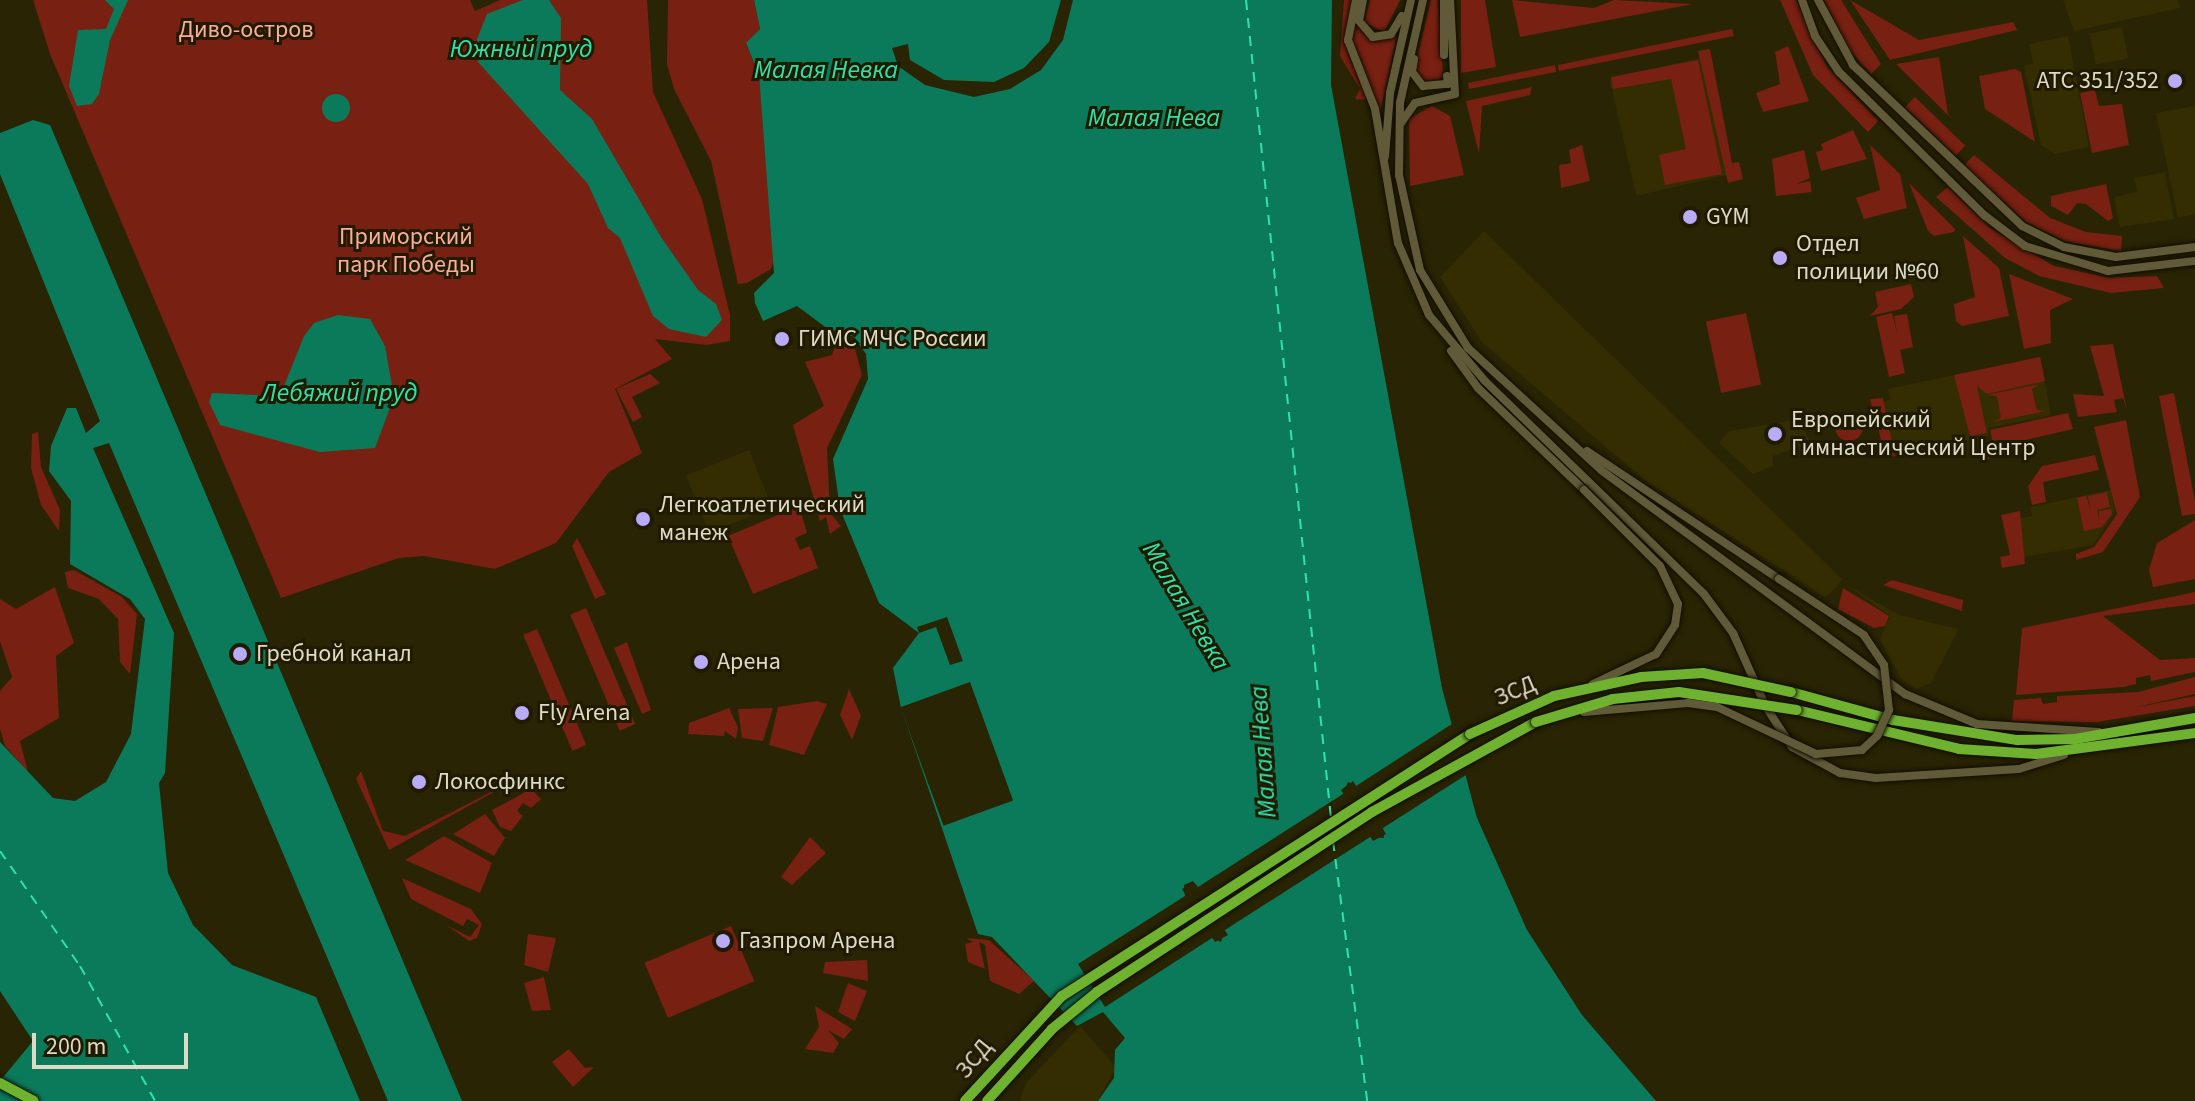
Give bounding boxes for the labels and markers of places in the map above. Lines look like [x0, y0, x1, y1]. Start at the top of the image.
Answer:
place label: АТС 351/352 [2036, 67, 2159, 95]
marker: АТС 351/352 [2166, 72, 2184, 90]
place label: GYM [1706, 203, 1750, 231]
marker: GYM [1681, 208, 1699, 226]
place label: Отдел полиции №60 [1796, 230, 1939, 286]
marker: Отдел полиции №60 [1771, 249, 1789, 267]
place label: ГИМС МЧС России [798, 325, 987, 353]
marker: ГИМС МЧС России [773, 330, 791, 348]
place label: Европейский Гимнастический Центр [1791, 406, 2035, 462]
marker: Европейский Гимнастический Центр [1766, 425, 1784, 443]
place label: Легкоатлетический манеж [659, 491, 865, 547]
marker: Легкоатлетический манеж [634, 510, 652, 528]
place label: Гребной канал [256, 640, 412, 668]
marker: Гребной канал [231, 645, 249, 663]
place label: Арена [717, 648, 781, 676]
marker: Арена [692, 653, 710, 671]
place label: Fly Arena [538, 699, 630, 727]
marker: Fly Arena [513, 704, 531, 722]
place label: Локосфинкс [435, 768, 565, 796]
marker: Локосфинкс [410, 773, 428, 791]
place label: Газпром Арена [739, 927, 895, 955]
marker: Газпром Арена [714, 932, 732, 950]

